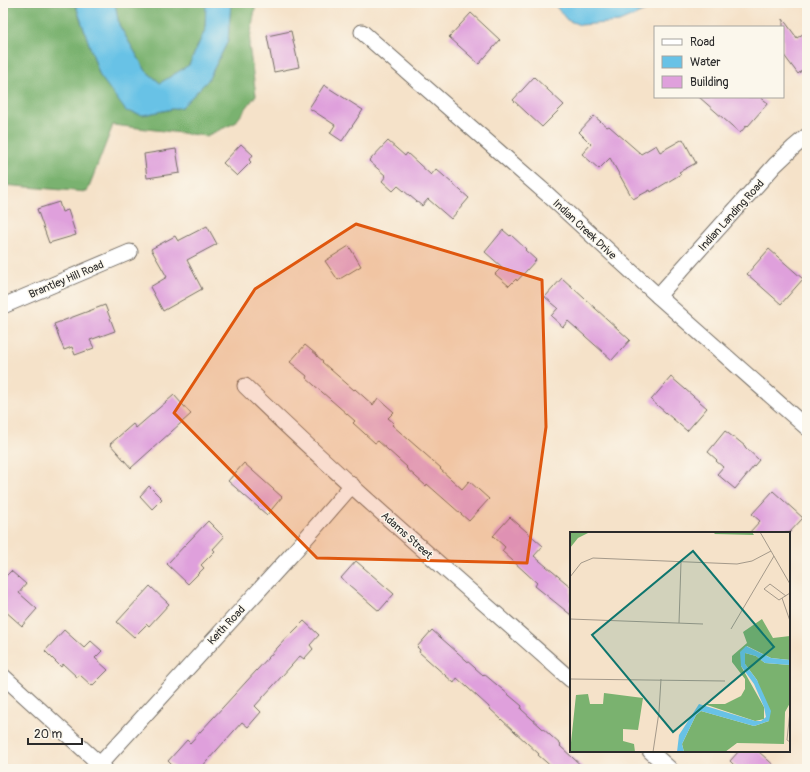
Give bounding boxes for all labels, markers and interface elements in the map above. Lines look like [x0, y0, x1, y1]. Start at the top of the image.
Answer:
legend [654, 26, 784, 98]
text: Road [690, 35, 715, 50]
text: Water [690, 55, 721, 70]
text: Building [690, 75, 729, 90]
street label: Indian Landing Road [696, 177, 767, 254]
street label: Indian Creek Drive [550, 197, 619, 262]
street label: Brantley Hill Road [27, 258, 106, 301]
street label: Adams Street [378, 509, 435, 562]
inset map [570, 532, 790, 752]
street label: Keith Road [205, 603, 248, 648]
scale bar [28, 720, 82, 746]
text: 20 m [34, 727, 63, 742]

